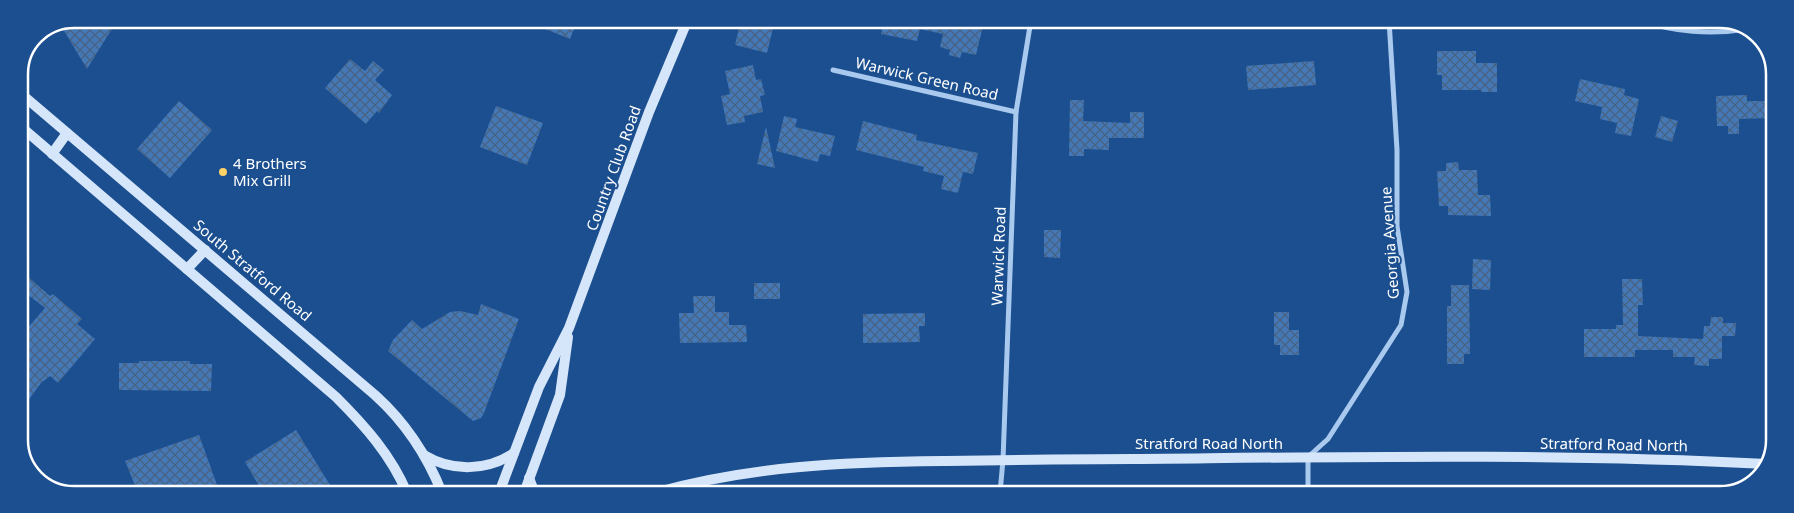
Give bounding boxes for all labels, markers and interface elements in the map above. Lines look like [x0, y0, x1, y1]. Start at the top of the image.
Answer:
street label: Warwick Green Road [854, 52, 1000, 104]
street label: Country Club Road [581, 103, 645, 233]
place label: 4 Brothers Mix Grill [233, 153, 307, 190]
marker: 4 Brothers Mix Grill [217, 166, 229, 178]
street label: Georgia Avenue [1375, 186, 1403, 300]
street label: Warwick Road [986, 206, 1010, 306]
street label: South Stratford Road [190, 215, 316, 325]
street label: Stratford Road North [1135, 433, 1283, 453]
street label: Stratford Road North [1540, 433, 1688, 455]

